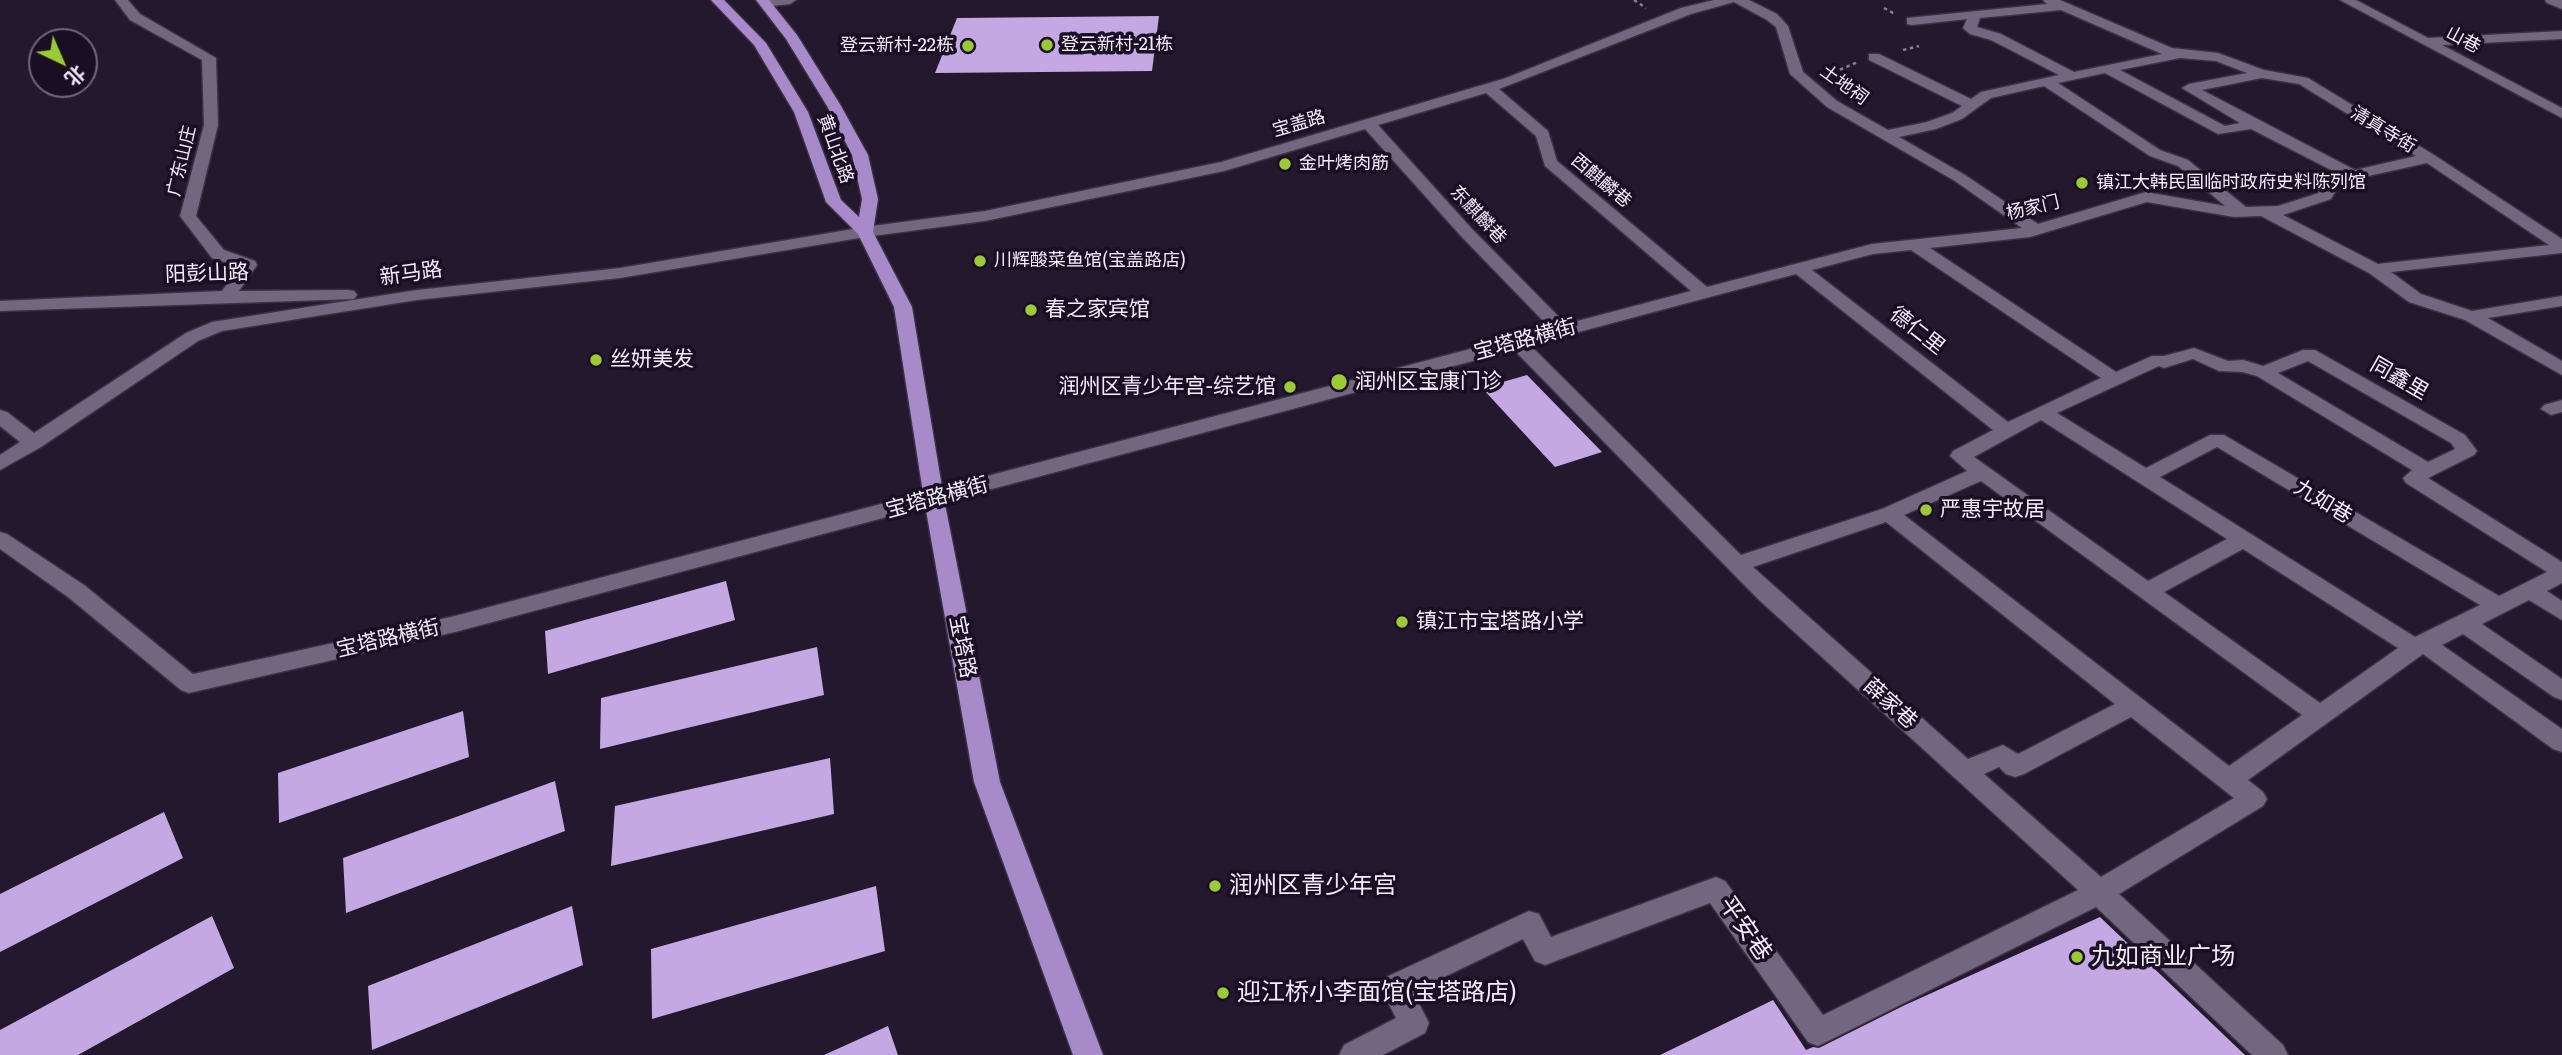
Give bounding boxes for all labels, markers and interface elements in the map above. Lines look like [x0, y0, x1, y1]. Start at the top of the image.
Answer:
street label: 山巷 [2442, 22, 2484, 58]
north arrow [28, 28, 98, 98]
place label: 登云新村-21栋 [1061, 34, 1173, 56]
place label: 登云新村-22栋 [840, 35, 954, 57]
marker: 登云新村-21栋 [1039, 37, 1055, 53]
marker: 登云新村-22栋 [960, 38, 976, 54]
text: 北 [60, 60, 93, 93]
street label: 土地祠 [1816, 60, 1872, 110]
street label: 清真寺街 [2347, 102, 2419, 158]
street label: 宝盖路 [1270, 106, 1328, 142]
street label: 黄山北路 [813, 111, 857, 187]
street label: 广东山庄 [163, 123, 201, 199]
street label: 西麒麟巷 [1566, 150, 1636, 212]
place label: 金叶烤肉筋 [1299, 153, 1389, 175]
marker: 金叶烤肉筋 [1277, 156, 1293, 172]
place label: 镇江大韩民国临时政府史料陈列馆 [2096, 172, 2366, 194]
marker: 镇江大韩民国临时政府史料陈列馆 [2074, 175, 2090, 191]
street label: 东麒麟巷 [1446, 181, 1510, 249]
street label: 杨家门 [2004, 191, 2062, 225]
place label: 川辉酸菜鱼馆(宝盖路店) [994, 250, 1186, 272]
marker: 川辉酸菜鱼馆(宝盖路店) [972, 253, 988, 269]
street label: 新马路 [378, 257, 444, 291]
street label: 阳彭山路 [165, 260, 249, 288]
place label: 春之家宾馆 [1045, 297, 1150, 323]
marker: 春之家宾馆 [1023, 302, 1039, 318]
street label: 德仁里 [1884, 302, 1950, 360]
street label: 宝塔路横街 [1471, 314, 1579, 366]
place label: 丝妍美发 [610, 347, 694, 373]
marker: 丝妍美发 [588, 352, 604, 368]
street label: 同鑫里 [2365, 352, 2433, 406]
place label: 润州区宝康门诊 [1355, 369, 1502, 395]
marker: 润州区宝康门诊 [1329, 372, 1349, 392]
place label: 润州区青少年宫-综艺馆 [1059, 374, 1276, 400]
marker: 润州区青少年宫-综艺馆 [1282, 379, 1298, 395]
street label: 宝塔路横街 [883, 472, 991, 524]
street label: 九如巷 [2290, 475, 2356, 529]
place label: 严惠宇故居 [1940, 497, 2045, 523]
marker: 严惠宇故居 [1918, 502, 1934, 518]
place label: 镇江市宝塔路小学 [1416, 609, 1584, 635]
street label: 宝塔路 [944, 614, 980, 680]
marker: 镇江市宝塔路小学 [1394, 614, 1410, 630]
street label: 宝塔路横街 [334, 615, 442, 663]
street label: 薛家巷 [1858, 674, 1922, 734]
place label: 润州区青少年宫 [1229, 872, 1397, 900]
marker: 润州区青少年宫 [1207, 878, 1223, 894]
street label: 平安巷 [1713, 891, 1777, 967]
place label: 九如商业广场 [2091, 943, 2235, 971]
marker: 九如商业广场 [2069, 949, 2085, 965]
place label: 迎江桥小李面馆(宝塔路店) [1237, 979, 1517, 1007]
marker: 迎江桥小李面馆(宝塔路店) [1215, 985, 1231, 1001]

